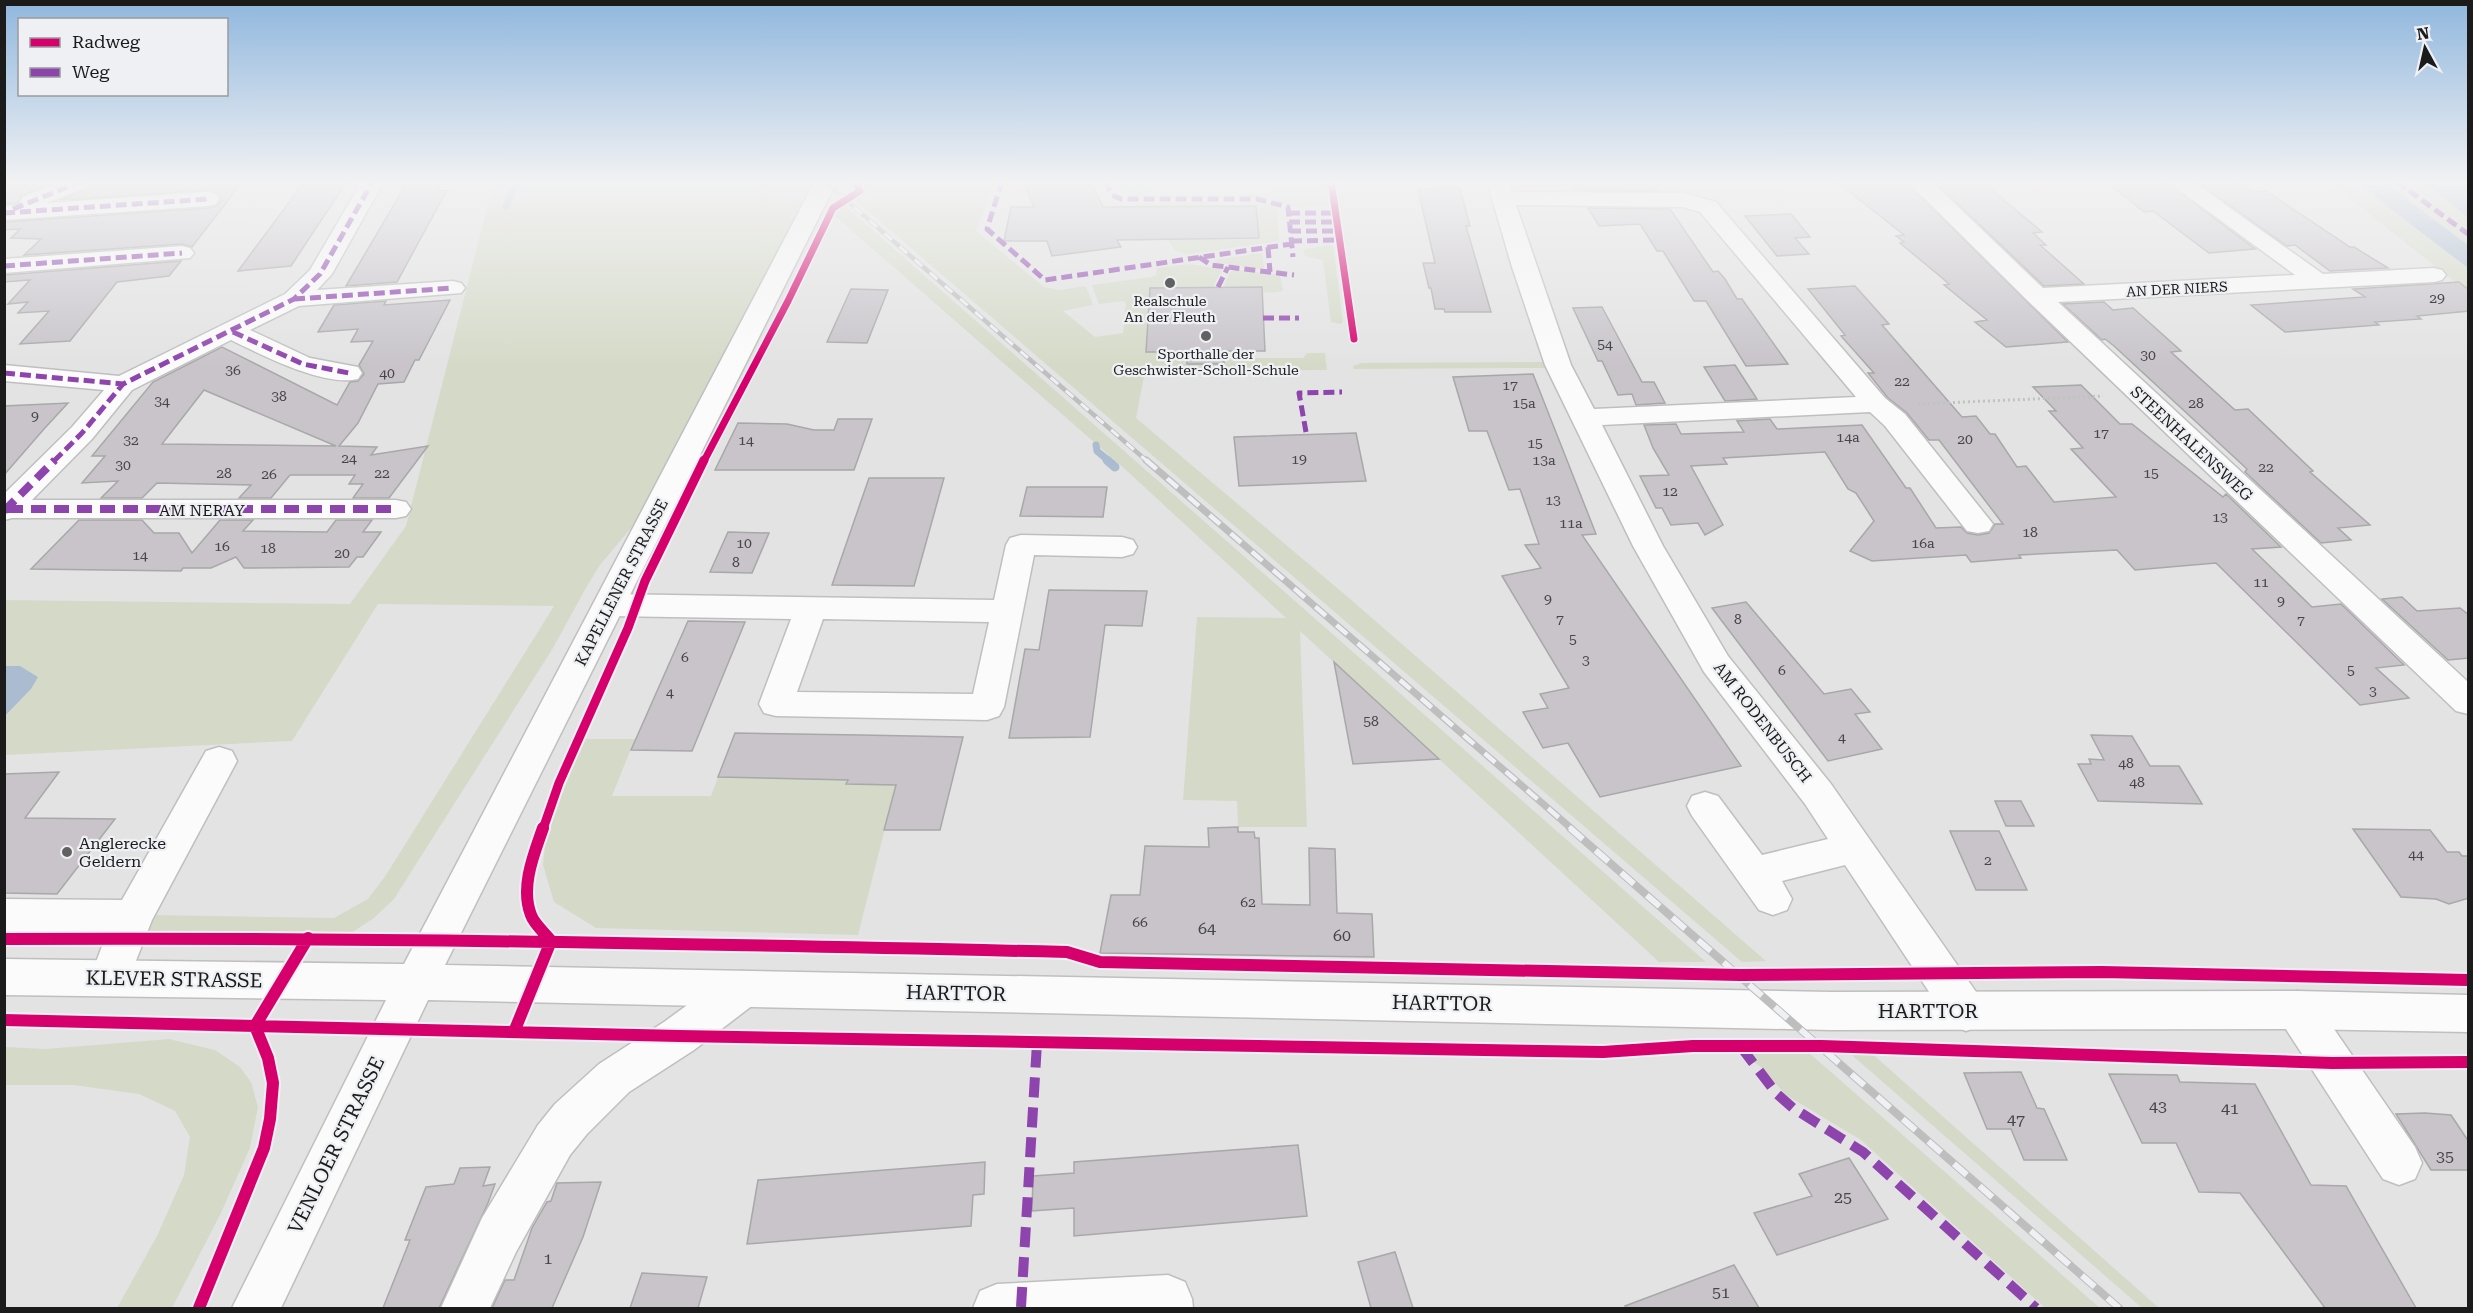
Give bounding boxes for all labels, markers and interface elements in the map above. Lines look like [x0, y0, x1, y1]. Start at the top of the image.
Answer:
legend [18, 18, 228, 96]
north arrow [2395, 18, 2455, 78]
text: N [2416, 23, 2430, 44]
text: Radweg [72, 31, 141, 52]
text: Weg [72, 61, 110, 82]
marker: Realschule An der Fleuth [1163, 276, 1177, 290]
street label: AN DER NIERS [2126, 278, 2228, 300]
house number: 29 [2429, 290, 2445, 306]
place label: Realschule An der Fleuth [1124, 293, 1216, 325]
marker: Sporthalle der Geschwister-Scholl-Schule [1199, 329, 1213, 343]
house number: 54 [1597, 336, 1613, 352]
place label: Sporthalle der Geschwister-Scholl-Schule [1113, 346, 1299, 378]
house number: 30 [2140, 347, 2156, 363]
house number: 36 [225, 362, 241, 378]
house number: 40 [379, 365, 395, 381]
house number: 22 [1894, 373, 1910, 389]
house number: 17 [1502, 377, 1518, 393]
street label: STEENHALENSWEG [2127, 382, 2257, 505]
house number: 38 [271, 388, 287, 404]
house number: 34 [154, 393, 170, 409]
house number: 15a [1512, 395, 1536, 411]
house number: 28 [2188, 395, 2204, 411]
house number: 9 [31, 408, 39, 424]
house number: 17 [2093, 425, 2109, 441]
house number: 14a [1836, 429, 1860, 445]
house number: 20 [1957, 431, 1973, 447]
house number: 32 [123, 432, 139, 448]
house number: 14 [738, 432, 754, 448]
house number: 15 [1527, 435, 1543, 451]
house number: 24 [341, 450, 357, 466]
house number: 19 [1291, 451, 1307, 467]
house number: 13a [1532, 452, 1556, 468]
house number: 30 [115, 457, 131, 473]
house number: 22 [2258, 459, 2274, 475]
house number: 28 [216, 465, 232, 481]
house number: 22 [374, 465, 390, 481]
house number: 15 [2143, 465, 2159, 481]
house number: 26 [261, 466, 277, 482]
house number: 12 [1662, 483, 1678, 499]
house number: 13 [1545, 492, 1561, 508]
street label: KAPELLENER STRASSE [571, 495, 672, 669]
street label: AM NERAY [159, 501, 245, 520]
house number: 13 [2212, 509, 2228, 525]
house number: 11a [1559, 515, 1583, 531]
house number: 18 [2022, 524, 2038, 540]
house number: 10 [736, 535, 752, 551]
house number: 16a [1911, 535, 1935, 551]
house number: 16 [214, 538, 230, 554]
house number: 18 [260, 540, 276, 556]
house number: 20 [334, 545, 350, 561]
house number: 14 [132, 547, 148, 563]
house number: 8 [732, 554, 740, 570]
house number: 11 [2253, 574, 2269, 590]
house number: 9 [1544, 591, 1552, 607]
house number: 9 [2277, 593, 2285, 609]
house number: 7 [1556, 611, 1564, 627]
house number: 8 [1734, 611, 1742, 627]
house number: 7 [2297, 612, 2305, 628]
house number: 5 [1569, 631, 1577, 647]
house number: 6 [681, 649, 689, 665]
house number: 3 [1582, 652, 1590, 668]
street label: AM RODENBUSCH [1710, 658, 1815, 786]
house number: 6 [1778, 662, 1786, 678]
house number: 5 [2347, 662, 2355, 678]
house number: 3 [2369, 683, 2377, 699]
house number: 4 [666, 684, 674, 700]
house number: 58 [1363, 713, 1379, 729]
house number: 4 [1838, 729, 1846, 745]
house number: 48 [2118, 755, 2134, 771]
house number: 48 [2129, 774, 2145, 790]
place label: Anglerecke Geldern [79, 834, 166, 871]
marker: Anglerecke Geldern [60, 845, 74, 859]
house number: 44 [2408, 846, 2424, 862]
house number: 2 [1984, 852, 1992, 868]
house number: 62 [1240, 894, 1256, 910]
house number: 66 [1132, 914, 1148, 930]
house number: 64 [1198, 919, 1216, 938]
house number: 60 [1333, 926, 1351, 945]
street label: KLEVER STRASSE [85, 965, 263, 993]
street label: HARTTOR [906, 980, 1007, 1006]
street label: HARTTOR [1392, 990, 1493, 1016]
street label: HARTTOR [1878, 999, 1978, 1023]
street label: VENLOER STRASSE [283, 1052, 389, 1238]
house number: 43 [2149, 1097, 2167, 1116]
house number: 41 [2221, 1099, 2239, 1118]
house number: 47 [2007, 1110, 2025, 1129]
house number: 35 [2436, 1147, 2454, 1166]
house number: 25 [1834, 1188, 1852, 1207]
house number: 1 [544, 1249, 553, 1268]
house number: 51 [1712, 1283, 1730, 1302]

